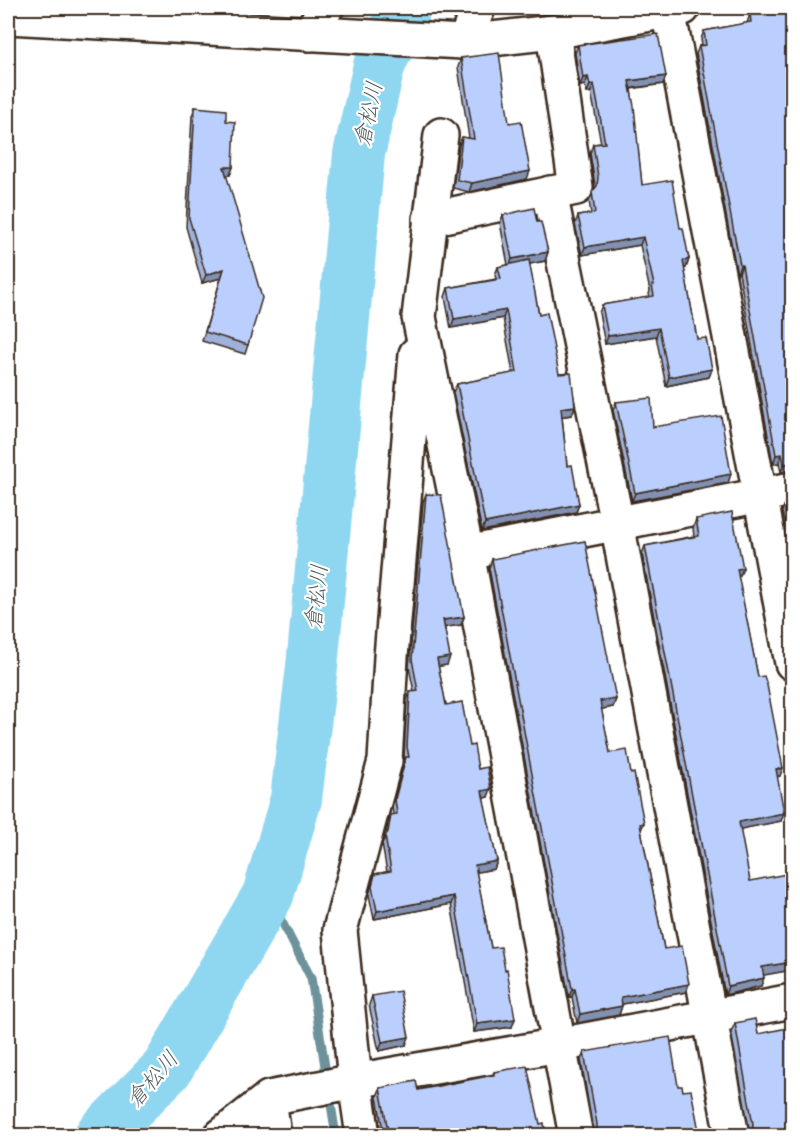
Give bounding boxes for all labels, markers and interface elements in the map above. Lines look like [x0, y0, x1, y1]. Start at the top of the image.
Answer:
water label: 倉松川 [342, 78, 394, 150]
water label: 倉松川 [293, 562, 339, 632]
water label: 倉松川 [116, 1041, 188, 1117]

